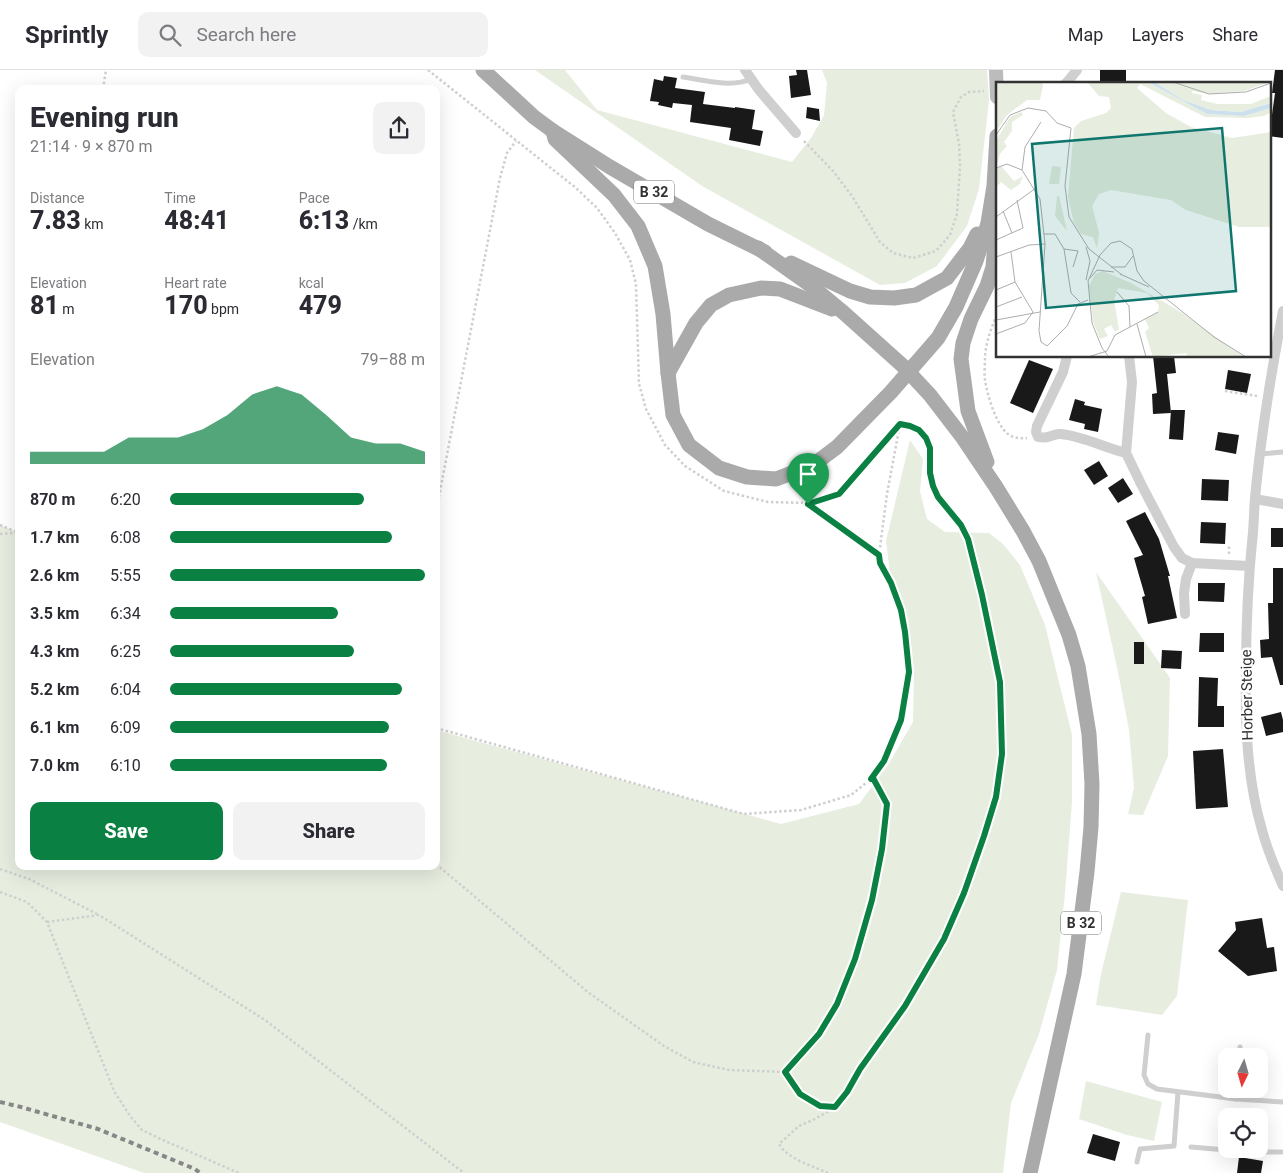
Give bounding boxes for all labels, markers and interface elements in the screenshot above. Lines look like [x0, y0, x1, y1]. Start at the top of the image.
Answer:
search box [138, 12, 488, 57]
text: Sprintly [25, 21, 108, 49]
icon: search [156, 21, 184, 49]
text: Search here [196, 23, 296, 46]
text: Map [1068, 24, 1103, 45]
text: Layers [1131, 24, 1184, 45]
text: Share [1212, 24, 1258, 45]
inset map [996, 82, 1270, 358]
text: Evening run [30, 101, 179, 134]
button: share [373, 102, 425, 154]
text: 21:14 · 9 × 870 m [30, 137, 152, 156]
road number: B 32 [634, 180, 674, 204]
text: Distance [30, 190, 85, 206]
text: Time [164, 190, 196, 206]
text: Pace [299, 190, 330, 206]
text: 7.83 [30, 206, 81, 235]
text: 48:41 [164, 206, 229, 235]
text: 6:13 [299, 206, 349, 235]
text: km [81, 216, 104, 232]
text: /km [349, 216, 378, 232]
text: Elevation [30, 275, 87, 291]
text: Heart rate [164, 275, 227, 291]
text: kcal [299, 275, 324, 291]
text: 81 [30, 291, 59, 320]
text: 170 [164, 291, 208, 320]
text: 479 [299, 291, 342, 320]
text: m [59, 301, 75, 317]
text: bpm [208, 301, 239, 317]
text: Elevation [30, 350, 95, 369]
text: 79–88 m [361, 350, 425, 369]
pin [787, 453, 829, 504]
icon: arrive [794, 460, 822, 488]
text: 870 m [30, 490, 75, 509]
text: 6:20 [110, 490, 141, 509]
text: 1.7 km [30, 528, 79, 547]
text: 6:08 [110, 528, 141, 547]
text: 2.6 km [30, 566, 79, 585]
text: 5:55 [110, 566, 141, 585]
text: 3.5 km [30, 604, 79, 623]
text: 6:34 [110, 604, 141, 623]
text: 4.3 km [30, 642, 79, 661]
text: 6:25 [110, 642, 141, 661]
street label: Horber Steige [1237, 649, 1257, 741]
text: 5.2 km [30, 680, 79, 699]
text: 6:04 [110, 680, 141, 699]
text: 6.1 km [30, 718, 79, 737]
text: 6:09 [110, 718, 141, 737]
text: 7.0 km [30, 756, 79, 775]
text: 6:10 [110, 756, 141, 775]
button: Save [30, 802, 223, 860]
button: Share [233, 802, 425, 860]
road number: B 32 [1061, 911, 1101, 934]
north arrow [1218, 1048, 1268, 1098]
map controls [1218, 1048, 1268, 1158]
button: locate [1218, 1108, 1268, 1158]

